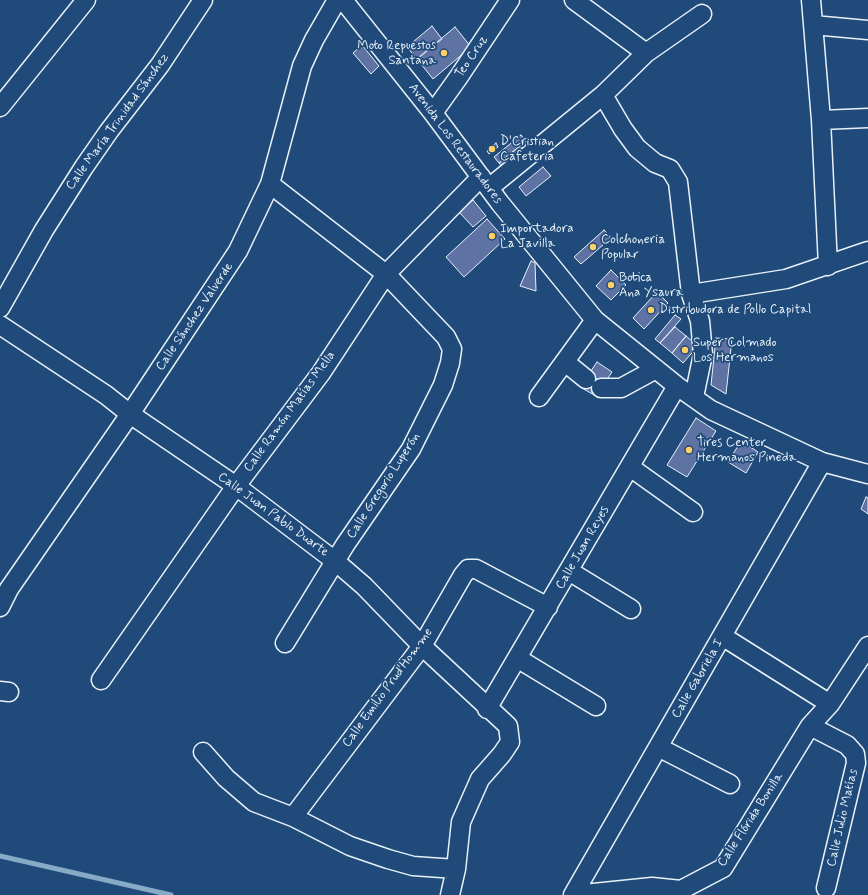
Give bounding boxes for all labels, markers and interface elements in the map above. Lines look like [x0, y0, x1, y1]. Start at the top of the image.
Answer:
street label: Teo Cruz [452, 33, 492, 81]
place label: Moto Repuestos Santana [357, 38, 436, 69]
marker: Moto Repuestos Santana [439, 48, 449, 58]
street label: Calle María Trinidad Sánchez [63, 51, 173, 193]
street label: Avenida Los Restauradores [405, 81, 505, 207]
place label: D'Cristian Cafeteria [500, 134, 554, 165]
marker: D'Cristian Cafeteria [487, 144, 497, 154]
place label: Importadora La Javilla [500, 221, 574, 252]
marker: Importadora La Javilla [487, 231, 497, 241]
place label: Colchoneria Popular [601, 232, 665, 263]
marker: Colchoneria Popular [588, 242, 598, 252]
street label: Calle Sánchez Valverde [153, 260, 237, 374]
place label: Botica Ana Ysaura [619, 270, 683, 301]
marker: Botica Ana Ysaura [606, 280, 616, 290]
place label: Distribudora de Pollo Capital [659, 302, 811, 318]
marker: Distribudora de Pollo Capital [646, 305, 656, 315]
place label: Super Colmado Los Hermanos [693, 335, 777, 366]
marker: Super Colmado Los Hermanos [680, 345, 690, 355]
street label: Calle Ramón Matías Mella [241, 348, 339, 476]
street label: Calle Gregorio Luperón [344, 430, 424, 542]
place label: Tires Center Hermanos Pineda [697, 435, 796, 466]
marker: Tires Center Hermanos Pineda [684, 445, 694, 455]
street label: Calle Juan Pablo Duarte [214, 469, 332, 561]
street label: Calle Juan Reyes [553, 504, 613, 592]
street label: Calle Emilio Prud'Homme [339, 625, 437, 751]
street label: Calle Gabriela I [669, 636, 727, 722]
street label: Calle Julio Matías [824, 767, 862, 869]
street label: Calle Flórida Bonilla [715, 770, 787, 870]

